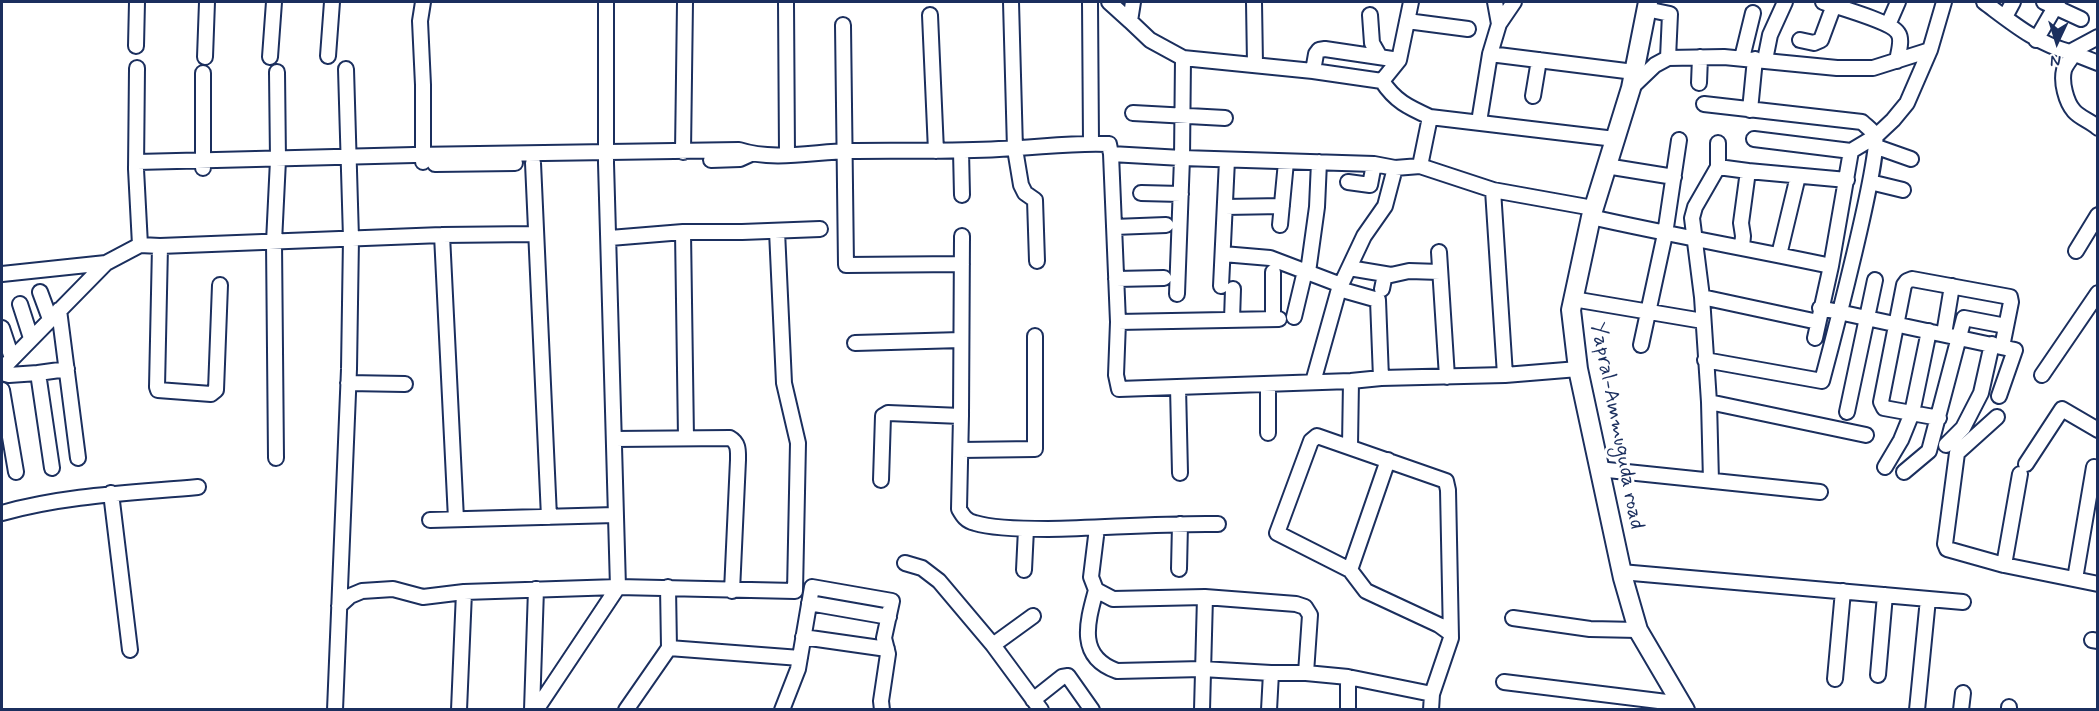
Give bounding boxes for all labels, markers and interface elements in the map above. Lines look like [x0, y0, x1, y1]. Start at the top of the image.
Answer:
north arrow [2027, 12, 2087, 72]
text: N [2050, 50, 2062, 71]
street label: Yapral-Ammuguda road [1584, 321, 1648, 531]

